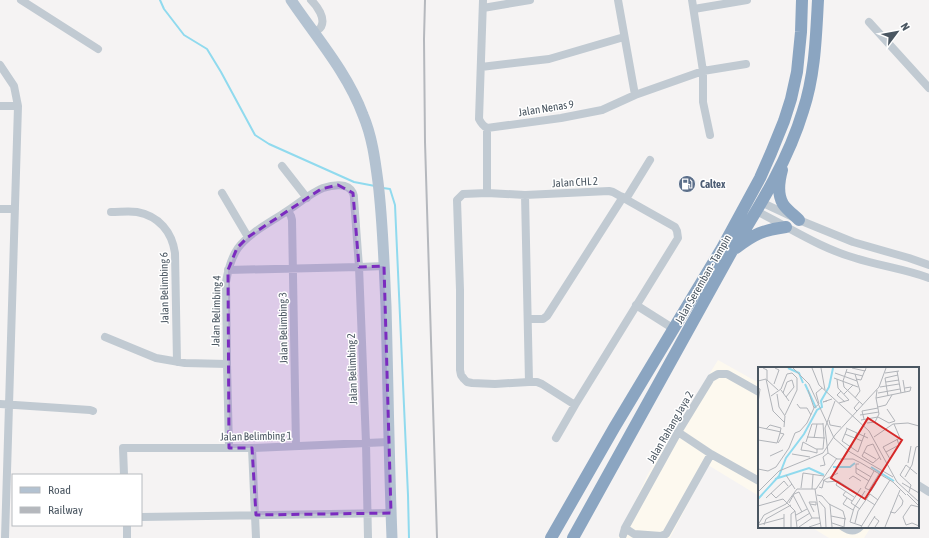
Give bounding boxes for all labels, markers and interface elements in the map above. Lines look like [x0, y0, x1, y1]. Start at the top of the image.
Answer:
north arrow [877, 12, 917, 52]
text: N [899, 21, 912, 33]
street label: Jalan Nenas 9 [517, 98, 575, 118]
fuel station icon: Caltex [677, 174, 697, 194]
street label: Jalan CHL 2 [552, 175, 598, 189]
place label: Caltex [700, 178, 726, 190]
street label: Jalan Seremban - Tampin [673, 232, 733, 326]
street label: Jalan Belimbing 6 [157, 252, 171, 324]
street label: Jalan Belimbing 4 [209, 275, 223, 347]
street label: Jalan Belimbing 3 [276, 292, 290, 364]
street label: Jalan Belimbing 2 [345, 333, 359, 405]
inset map [758, 367, 919, 528]
street label: Jalan Rahang Jaya 2 [645, 389, 695, 465]
street label: Jalan Belimbing 1 [220, 429, 292, 443]
legend [12, 474, 142, 526]
text: Road [48, 483, 71, 497]
text: Railway [48, 503, 83, 517]

